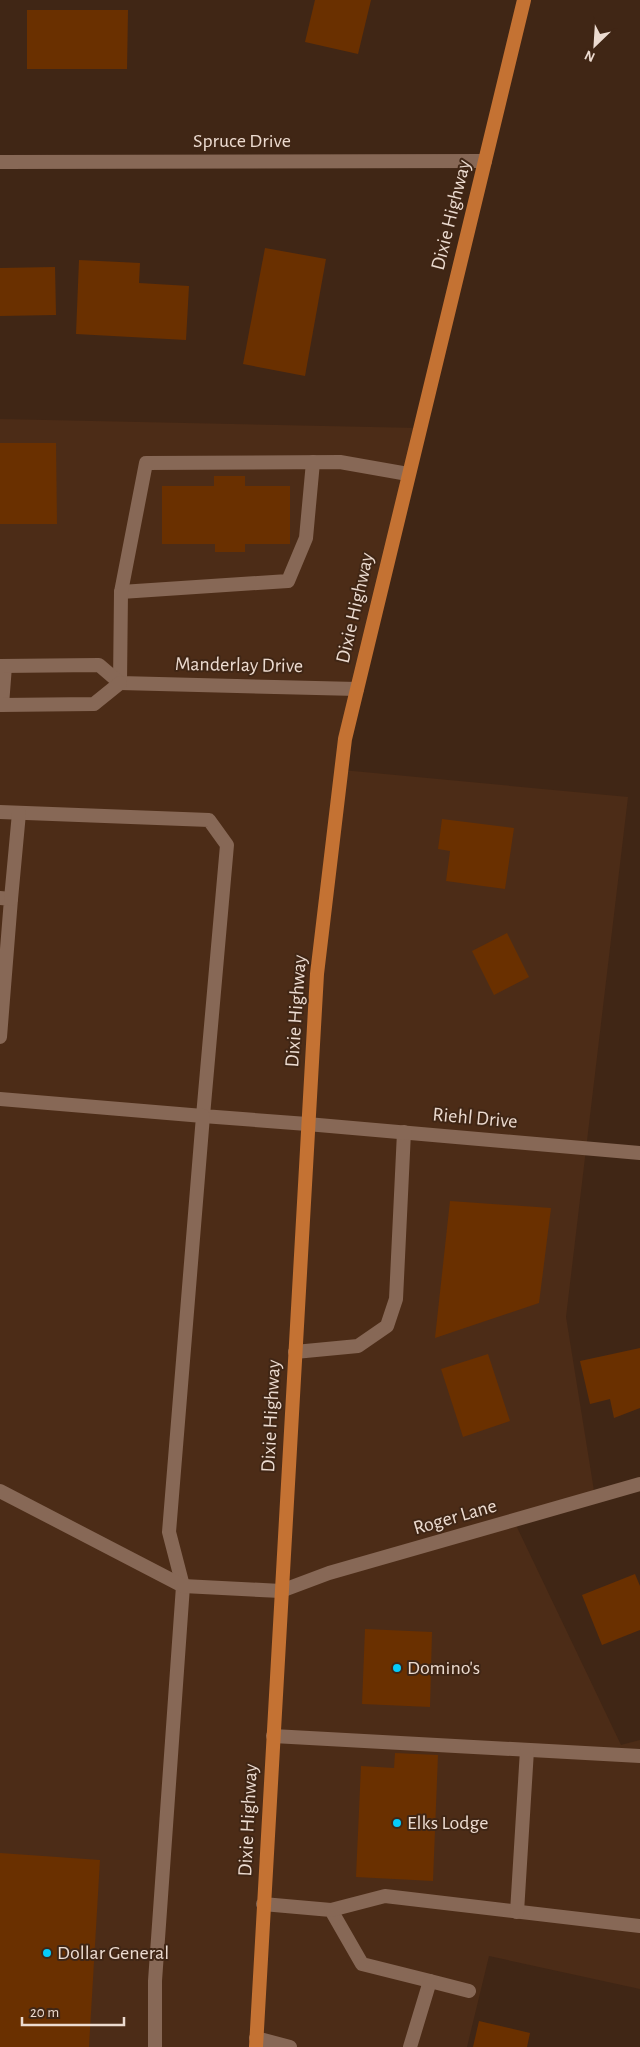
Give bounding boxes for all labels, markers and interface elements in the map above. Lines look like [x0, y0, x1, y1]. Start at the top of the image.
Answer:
north arrow [570, 20, 620, 70]
text: N [583, 47, 597, 64]
street label: Spruce Drive [193, 131, 291, 151]
street label: Dixie Highway [428, 157, 474, 272]
street label: Dixie Highway [333, 550, 378, 665]
street label: Manderlay Drive [175, 654, 303, 676]
street label: Dixie Highway [282, 954, 310, 1068]
street label: Riehl Drive [432, 1104, 518, 1132]
street label: Dixie Highway [258, 1359, 284, 1473]
street label: Roger Lane [411, 1496, 499, 1538]
place label: Domino's [407, 1658, 480, 1678]
marker: Domino's [391, 1662, 403, 1674]
street label: Dixie Highway [235, 1763, 261, 1877]
place label: Elks Lodge [407, 1813, 489, 1833]
marker: Elks Lodge [391, 1817, 403, 1829]
place label: Dollar General [57, 1943, 169, 1963]
marker: Dollar General [41, 1947, 53, 1959]
scale bar [22, 1994, 125, 2026]
text: 20 m [30, 2005, 59, 2020]

